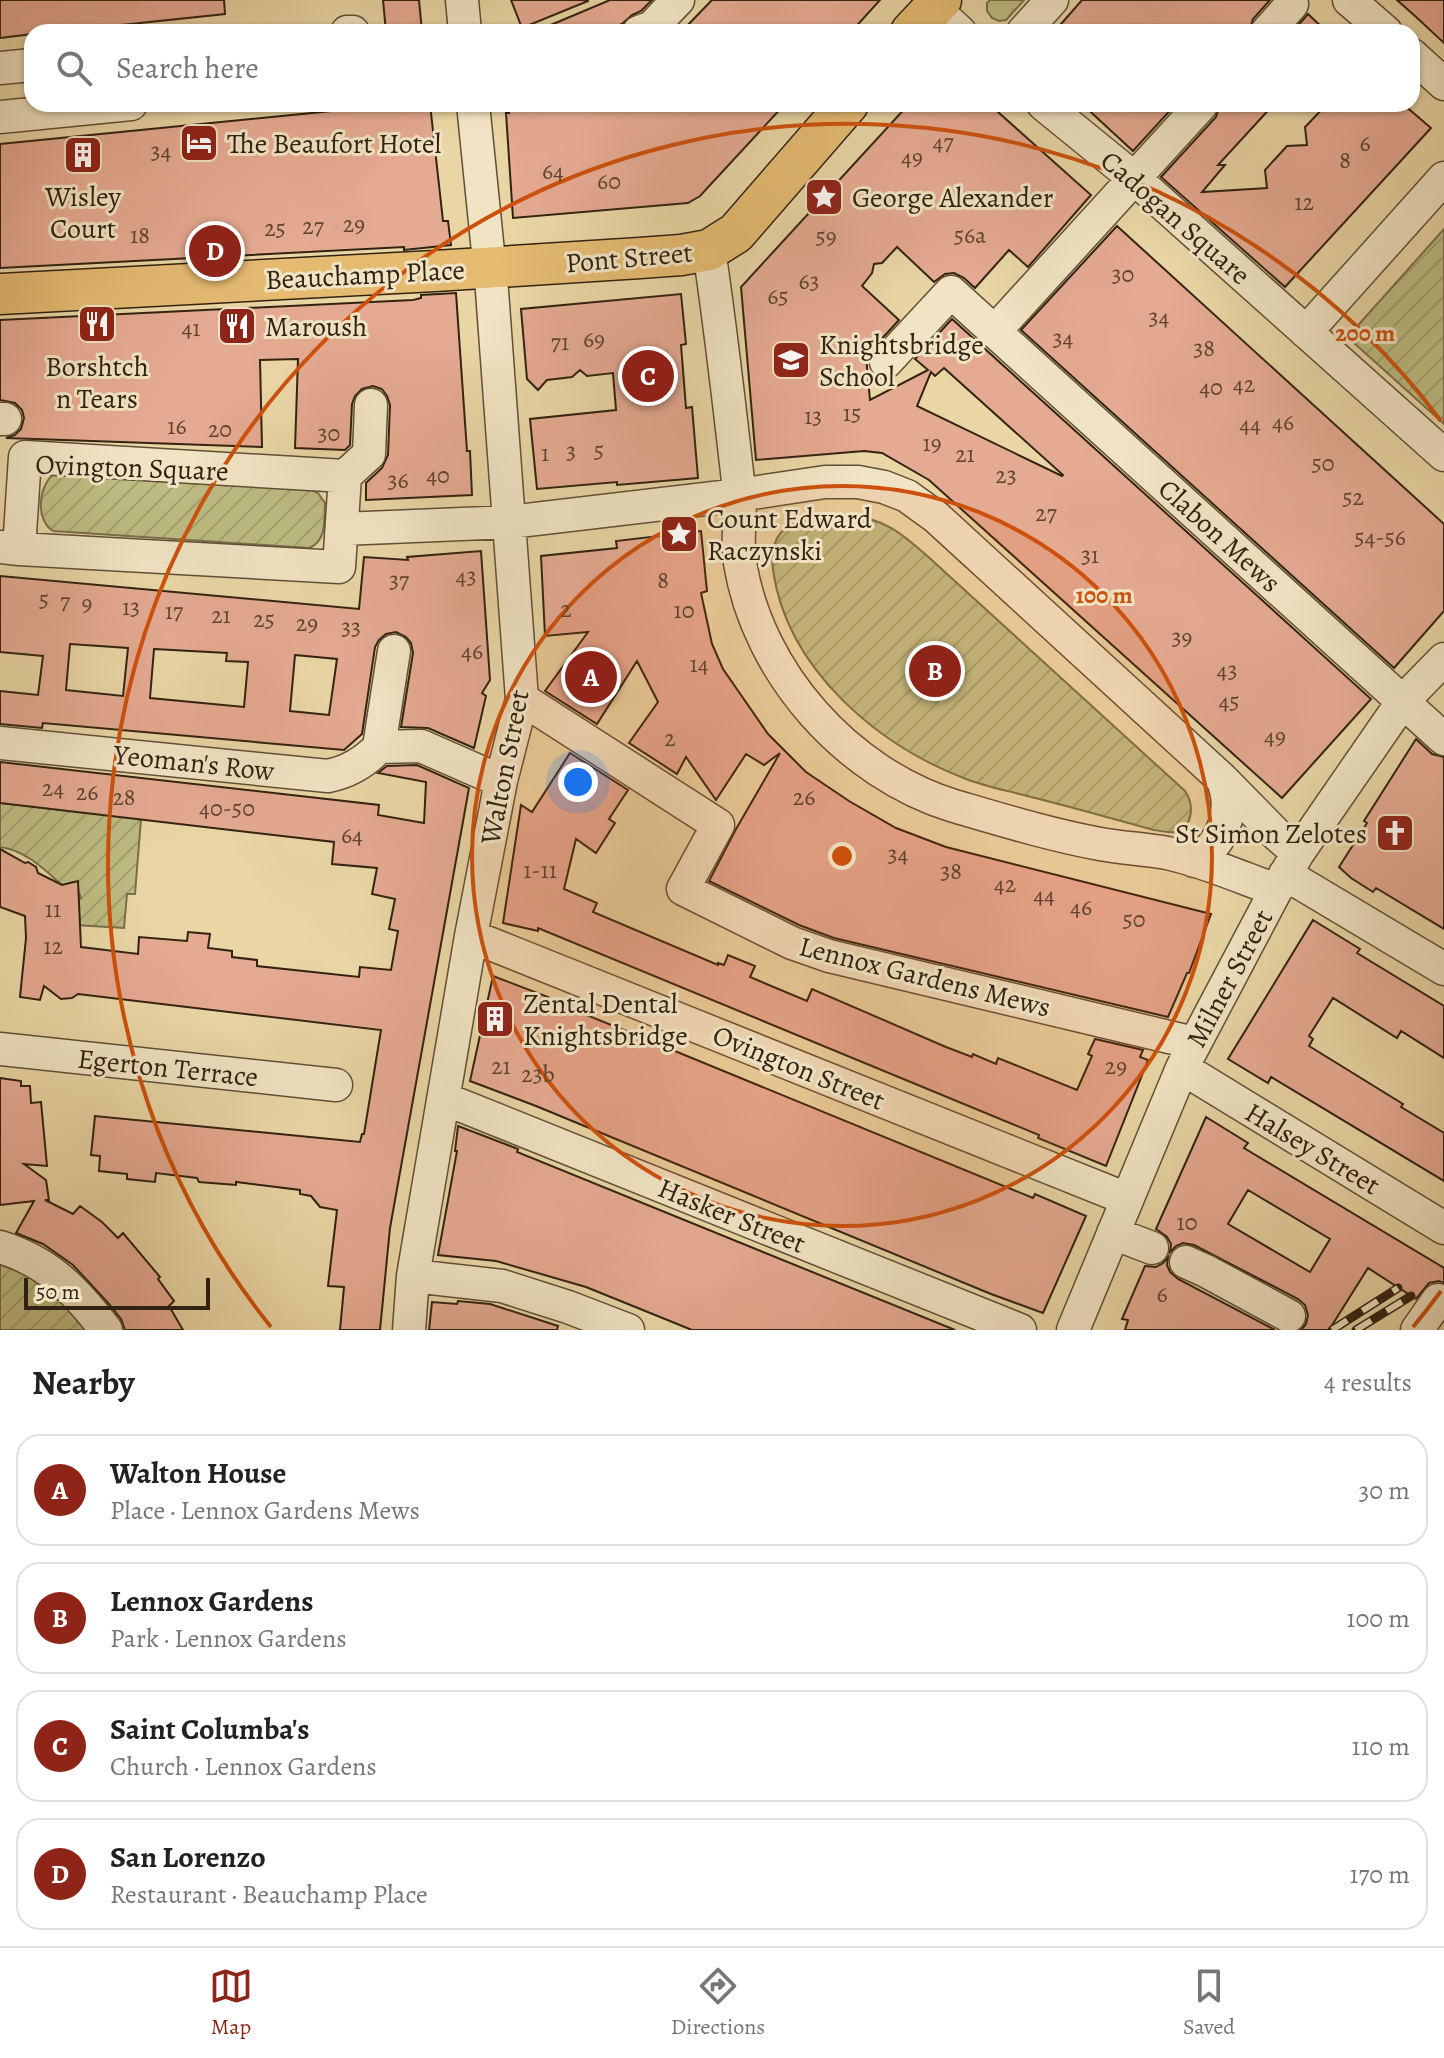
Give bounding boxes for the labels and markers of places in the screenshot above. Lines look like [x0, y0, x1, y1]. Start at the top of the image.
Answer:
hotel icon: The Beaufort Hotel [178, 122, 220, 164]
place label: The Beaufort Hotel [227, 125, 441, 163]
building icon: Wisley Court [62, 134, 104, 176]
place icon: George Alexander [803, 176, 845, 218]
place label: Wisley Court [44, 178, 122, 248]
place label: George Alexander [852, 179, 1054, 217]
pin: D [189, 221, 241, 281]
restaurant icon: Borshtch n Tears [76, 303, 118, 345]
restaurant icon: Maroush [216, 305, 258, 347]
place label: Maroush [265, 308, 367, 346]
place label: Knightsbridge School [819, 326, 984, 396]
school or university icon: Knightsbridge School [770, 339, 812, 381]
pin: C [622, 346, 674, 406]
place label: Borshtch n Tears [45, 348, 149, 418]
place label: Count Edward Raczynski [707, 500, 873, 570]
place icon: Count Edward Raczynski [658, 513, 700, 555]
pin: B [909, 641, 961, 701]
pin: A [565, 647, 617, 707]
church icon: St Simon Zelotes [1374, 812, 1416, 854]
place label: St Simon Zelotes [1175, 815, 1367, 853]
centre of rings [828, 842, 856, 870]
place label: Zental Dental Knightsbridge [523, 985, 688, 1055]
building icon: Zental Dental Knightsbridge [474, 998, 516, 1040]

